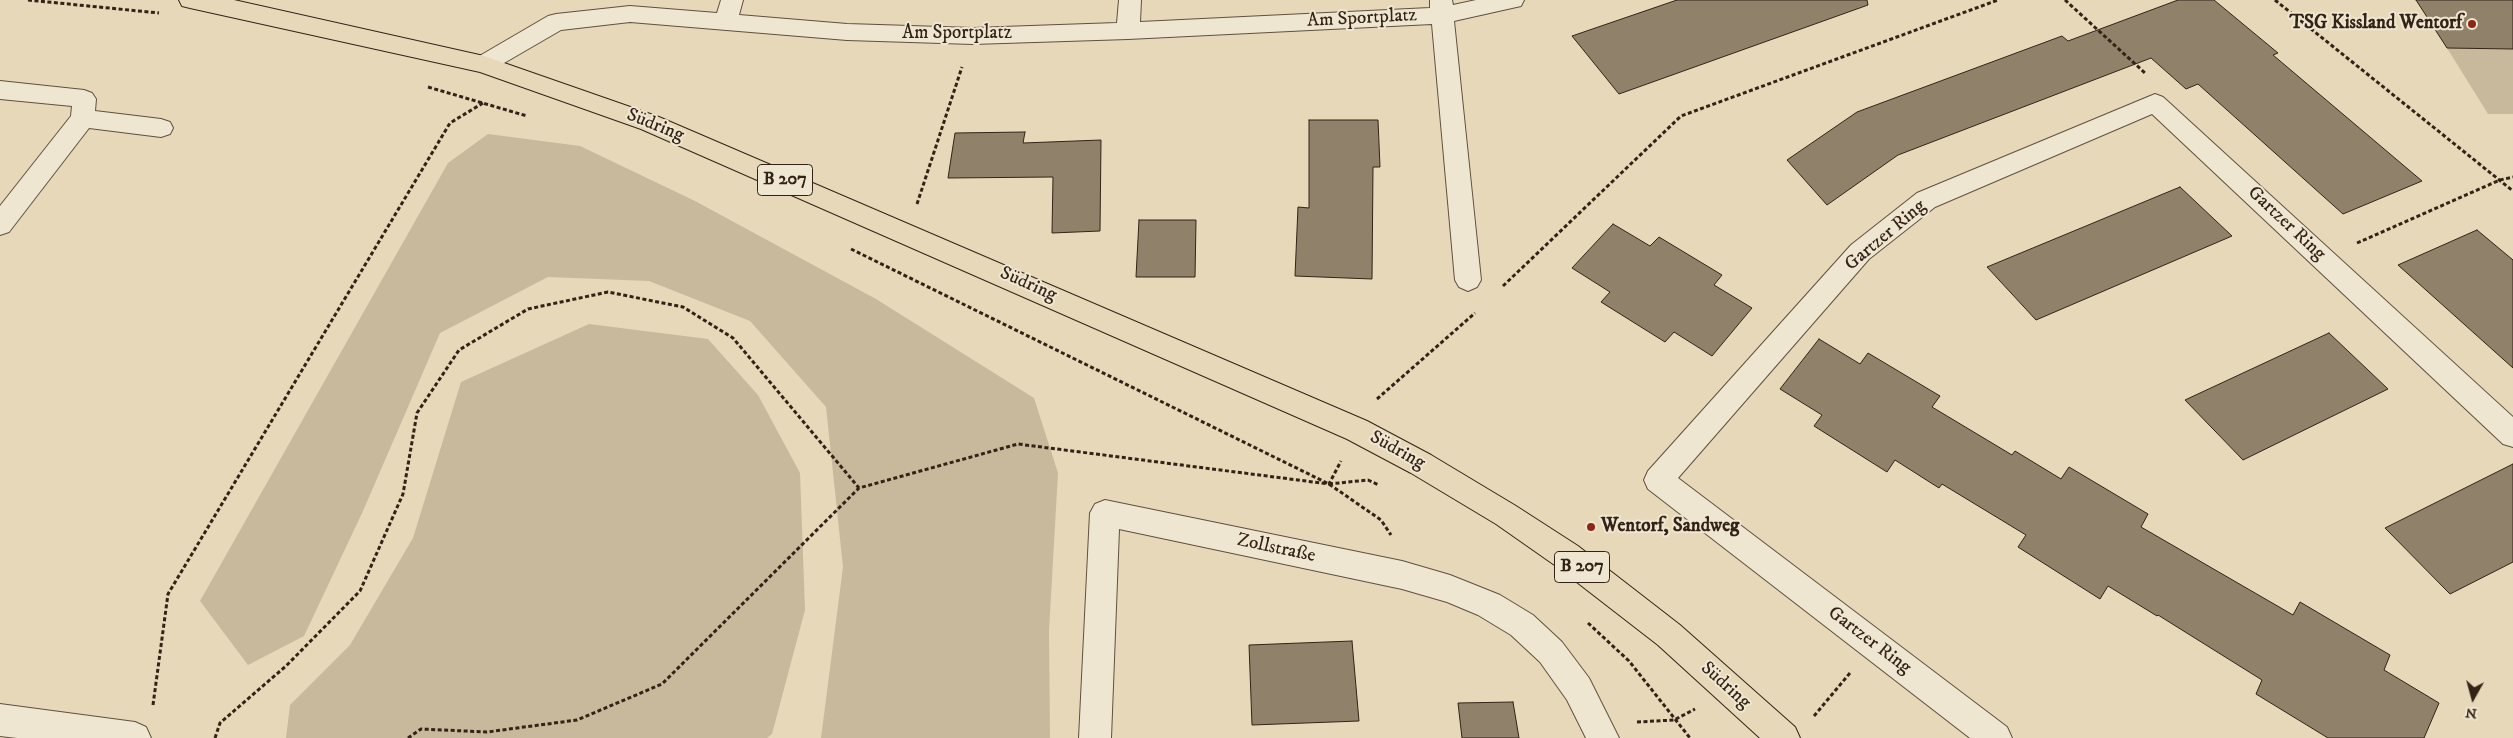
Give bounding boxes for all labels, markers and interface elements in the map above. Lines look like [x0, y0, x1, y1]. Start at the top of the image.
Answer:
street label: Am Sportplatz [1307, 5, 1417, 33]
place label: TSG Kissland Wentorf [2290, 13, 2462, 35]
marker: TSG Kissland Wentorf [2466, 18, 2478, 30]
street label: Am Sportplatz [902, 23, 1012, 45]
street label: Südring [623, 104, 687, 148]
road number: B 207 [758, 164, 812, 196]
street label: Gartzer Ring [2242, 182, 2330, 266]
street label: Gartzer Ring [1841, 196, 1931, 276]
street label: Südring [996, 262, 1060, 308]
street label: Südring [1365, 427, 1429, 475]
place label: Wentorf, Sandweg [1601, 516, 1739, 538]
marker: Wentorf, Sandweg [1585, 521, 1597, 533]
street label: Zollstraße [1235, 530, 1317, 568]
road number: B 207 [1554, 552, 1610, 582]
street label: Gartzer Ring [1823, 602, 1915, 680]
street label: Südring [1695, 658, 1755, 714]
north arrow [2448, 673, 2498, 723]
text: N [2464, 703, 2478, 723]

